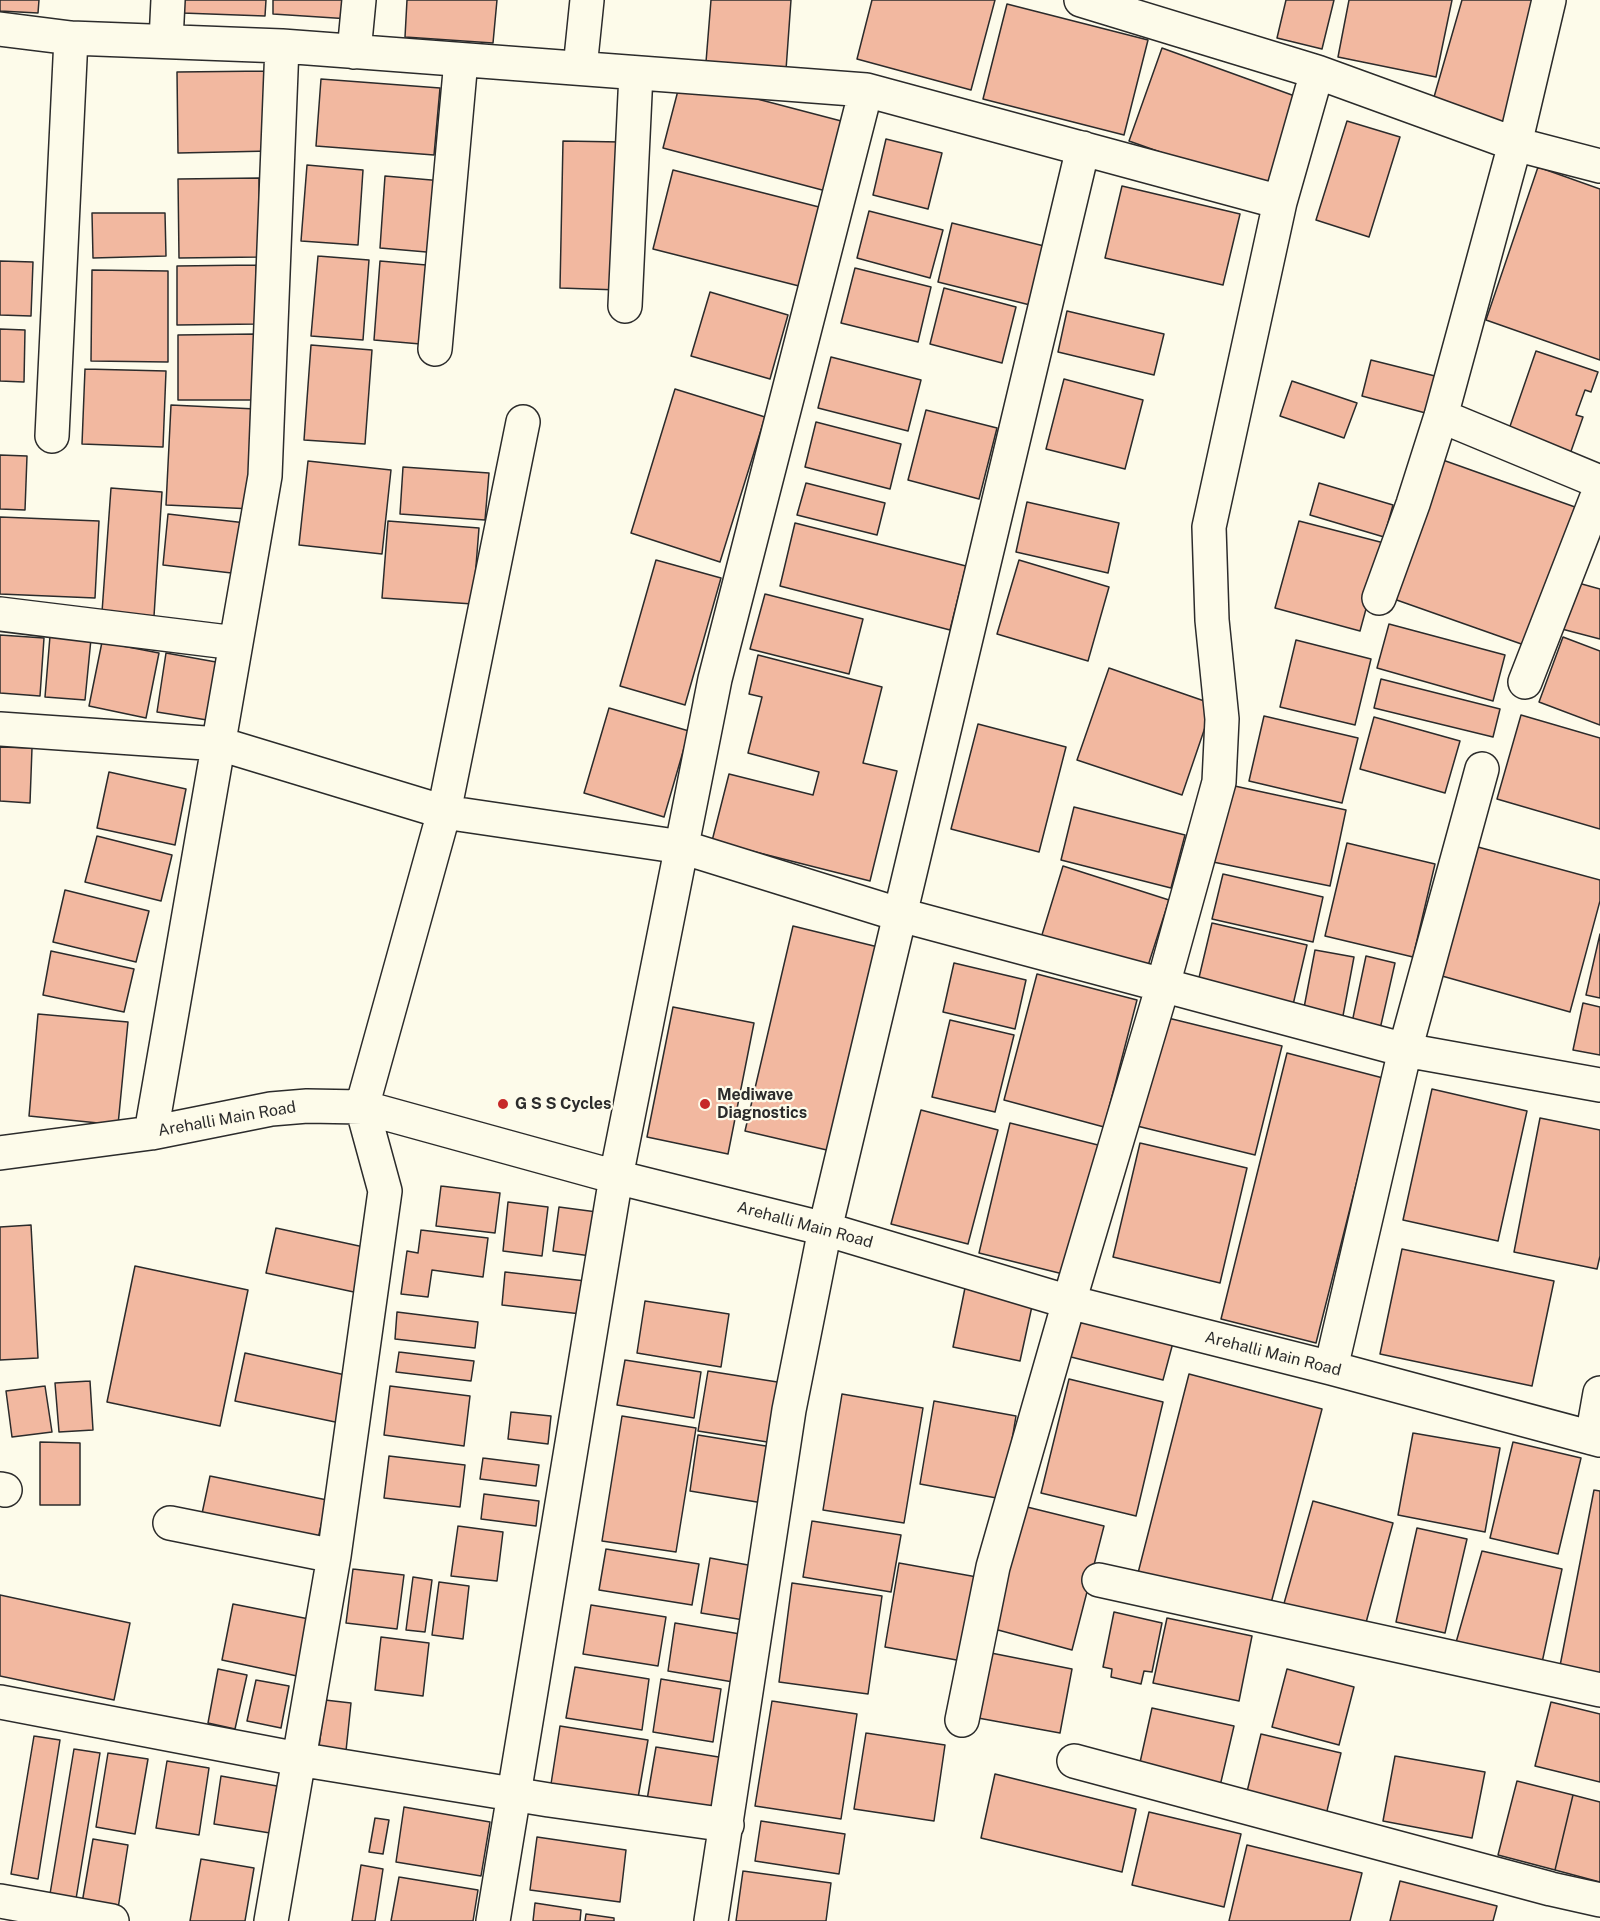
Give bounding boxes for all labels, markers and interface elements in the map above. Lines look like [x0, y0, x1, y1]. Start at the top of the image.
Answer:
place label: Mediwave Diagnostics [717, 1085, 807, 1123]
place label: G S S Cycles [515, 1094, 611, 1114]
street label: Arehalli Main Road [156, 1097, 298, 1141]
marker: G S S Cycles [496, 1097, 510, 1111]
marker: Mediwave Diagnostics [698, 1097, 712, 1111]
street label: Arehalli Main Road [735, 1198, 875, 1252]
street label: Arehalli Main Road [1203, 1328, 1343, 1380]

